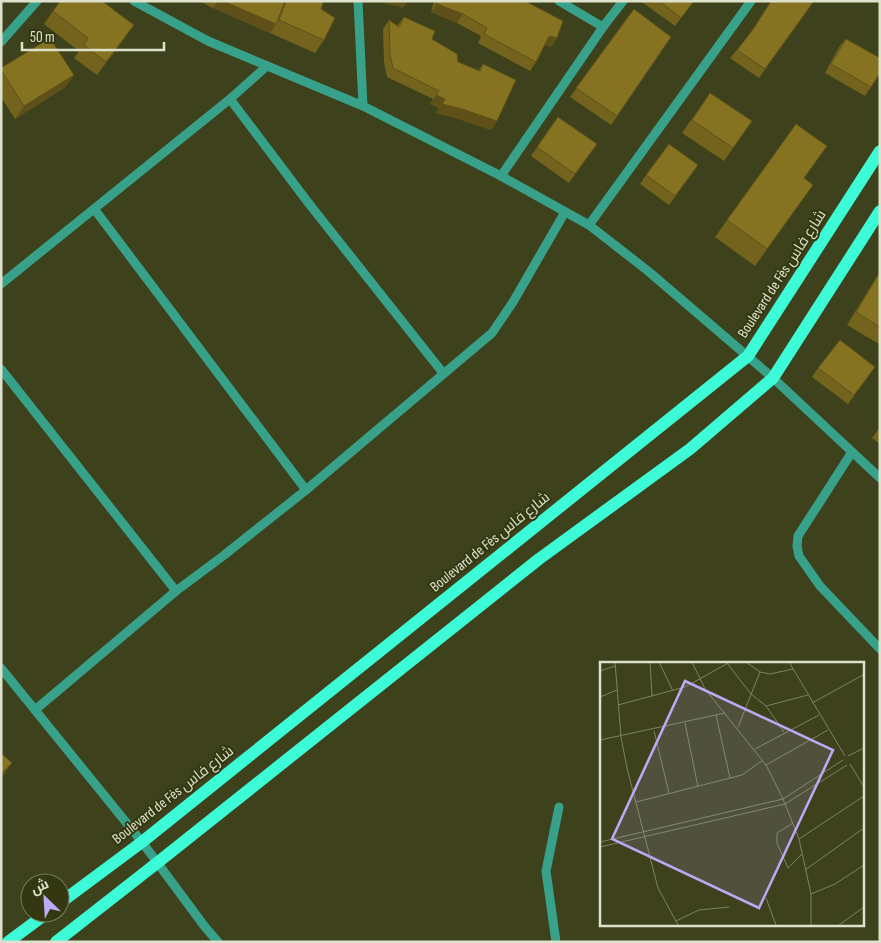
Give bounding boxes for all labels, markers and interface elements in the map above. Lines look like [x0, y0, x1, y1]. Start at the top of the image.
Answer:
scale bar [22, 20, 165, 52]
text: 50 m [30, 28, 55, 47]
street label: Boulevard de Fès شارع فاس [733, 206, 831, 342]
street label: Boulevard de Fès شارع فاس [426, 488, 555, 597]
inset map [600, 662, 864, 926]
street label: Boulevard de Fès شارع فاس [108, 742, 238, 849]
north arrow [20, 873, 70, 923]
text: ش [28, 875, 51, 898]

